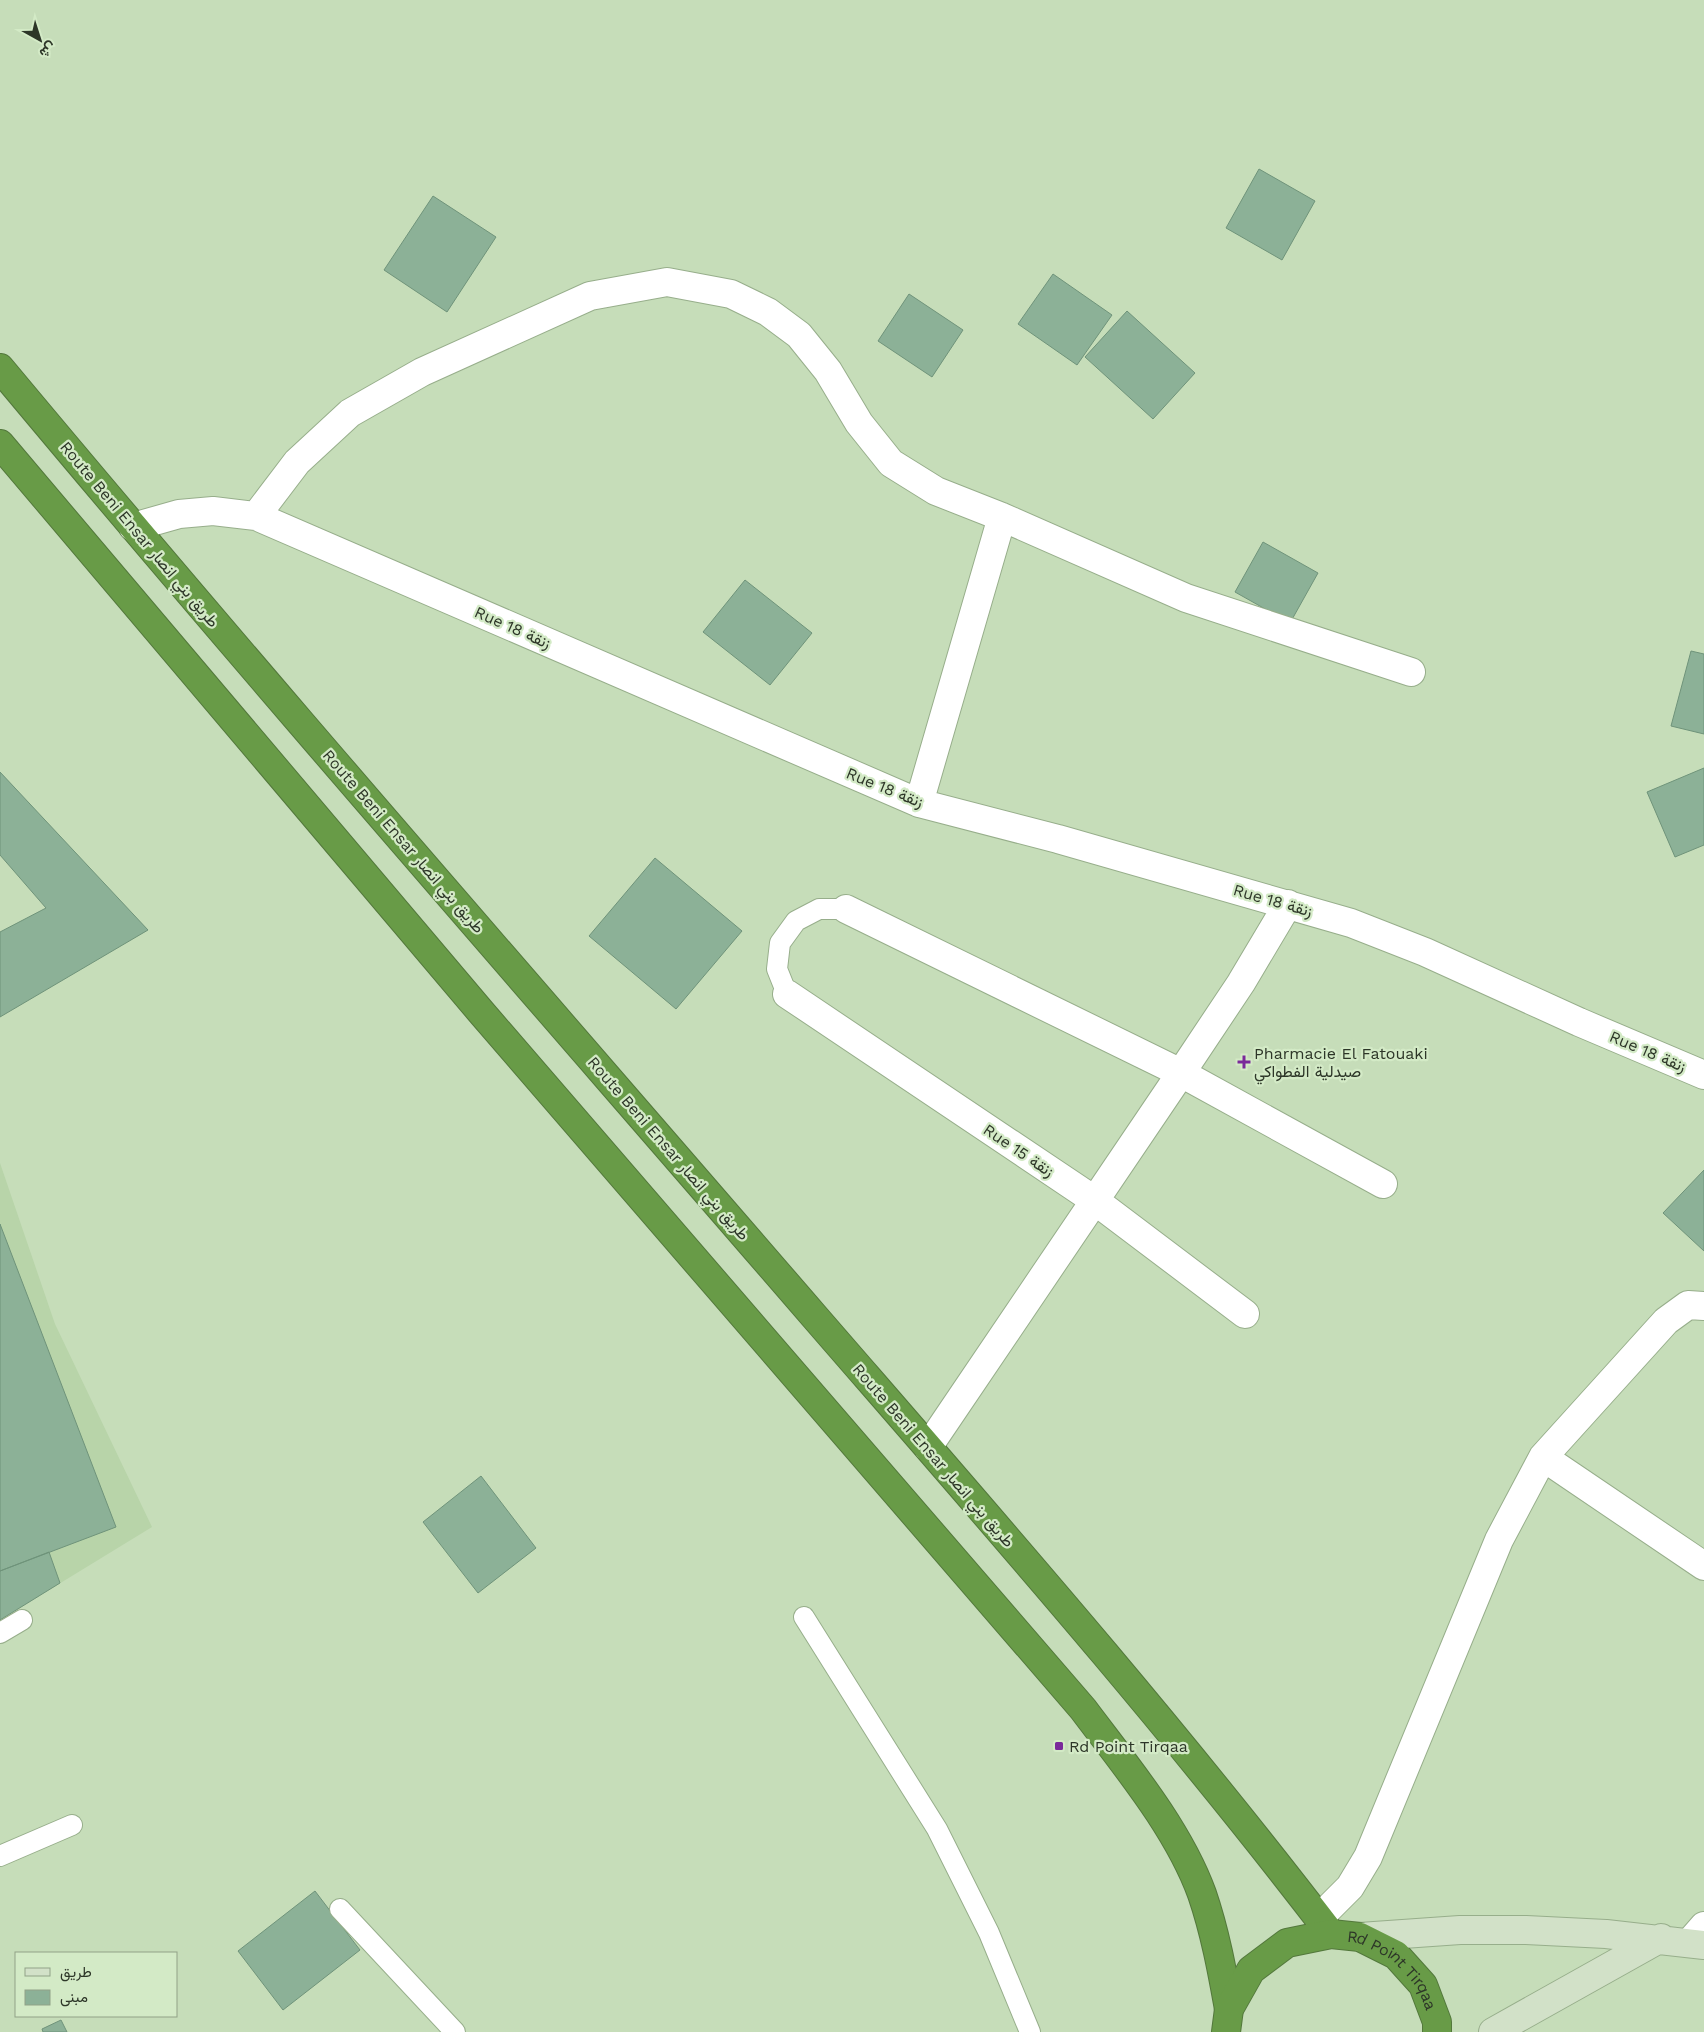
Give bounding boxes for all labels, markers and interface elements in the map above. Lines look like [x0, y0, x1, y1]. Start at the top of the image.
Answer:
north arrow [15, 15, 65, 65]
text: ش [36, 38, 60, 62]
street label: Route Beni Ensar طريق بني انصار [53, 438, 223, 634]
street label: Rue 18 زنقة [471, 602, 554, 654]
street label: Route Beni Ensar طريق بني انصار [316, 746, 488, 940]
street label: Rue 18 زنقة [843, 763, 926, 812]
street label: Rue 18 زنقة [1231, 880, 1315, 922]
street label: Rue 18 زنقة [1606, 1027, 1689, 1077]
place label: Pharmacie El Fatouaki صيدلية الفطواكي [1254, 1044, 1428, 1085]
street label: Route Beni Ensar طريق بني انصار [581, 1053, 753, 1247]
marker: Pharmacie El Fatouaki صيدلية الفطواكي [1238, 1056, 1250, 1068]
street label: Rue 15 زنقة [979, 1120, 1058, 1182]
street label: Route Beni Ensar طريق بني انصار [846, 1360, 1018, 1554]
place label: Rd Point Tirqaa [1069, 1737, 1188, 1756]
marker: Rd Point Tirqaa [1053, 1740, 1065, 1752]
street label: Rd Point Tirqaa [1346, 1927, 1441, 2013]
legend [15, 1952, 178, 2017]
text: طريق [60, 1963, 92, 1982]
text: مبنى [60, 1988, 88, 2007]

